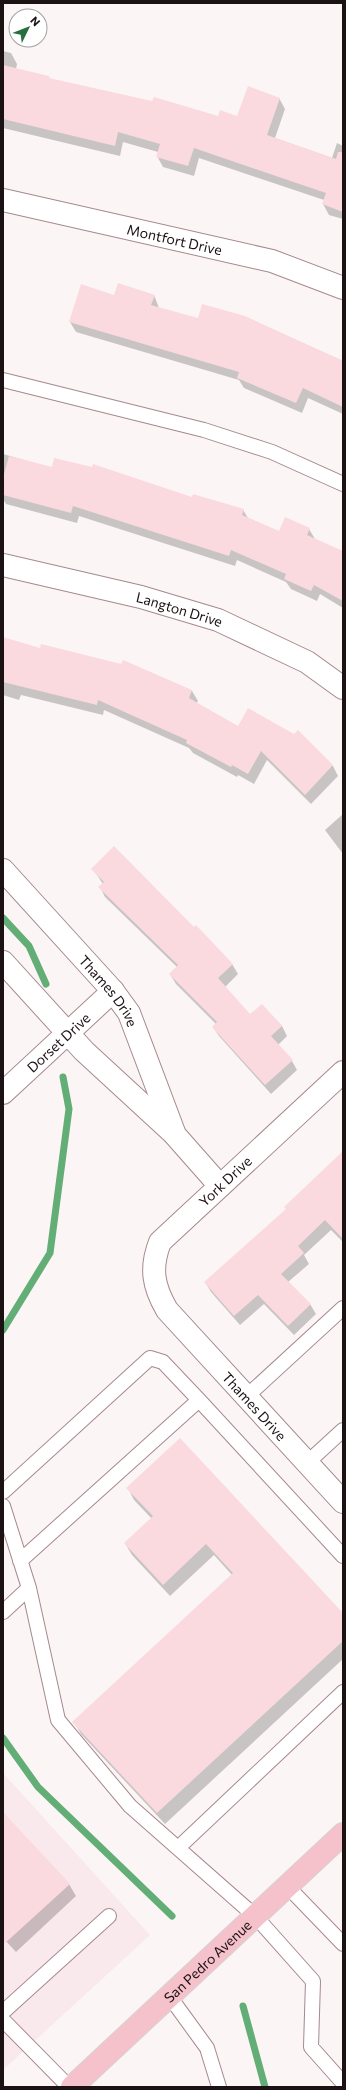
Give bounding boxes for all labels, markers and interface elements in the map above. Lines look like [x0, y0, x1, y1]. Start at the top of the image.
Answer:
north arrow [8, 8, 48, 48]
text: N [28, 13, 43, 28]
street label: Montfort Drive [125, 220, 224, 258]
street label: Langton Drive [135, 588, 226, 630]
street label: Thames Drive [76, 951, 142, 1029]
street label: Dorset Drive [23, 1009, 93, 1075]
street label: York Drive [195, 1152, 255, 1210]
street label: Thames Drive [219, 1368, 290, 1444]
street label: San Pedro Avenue [160, 1916, 254, 2006]

